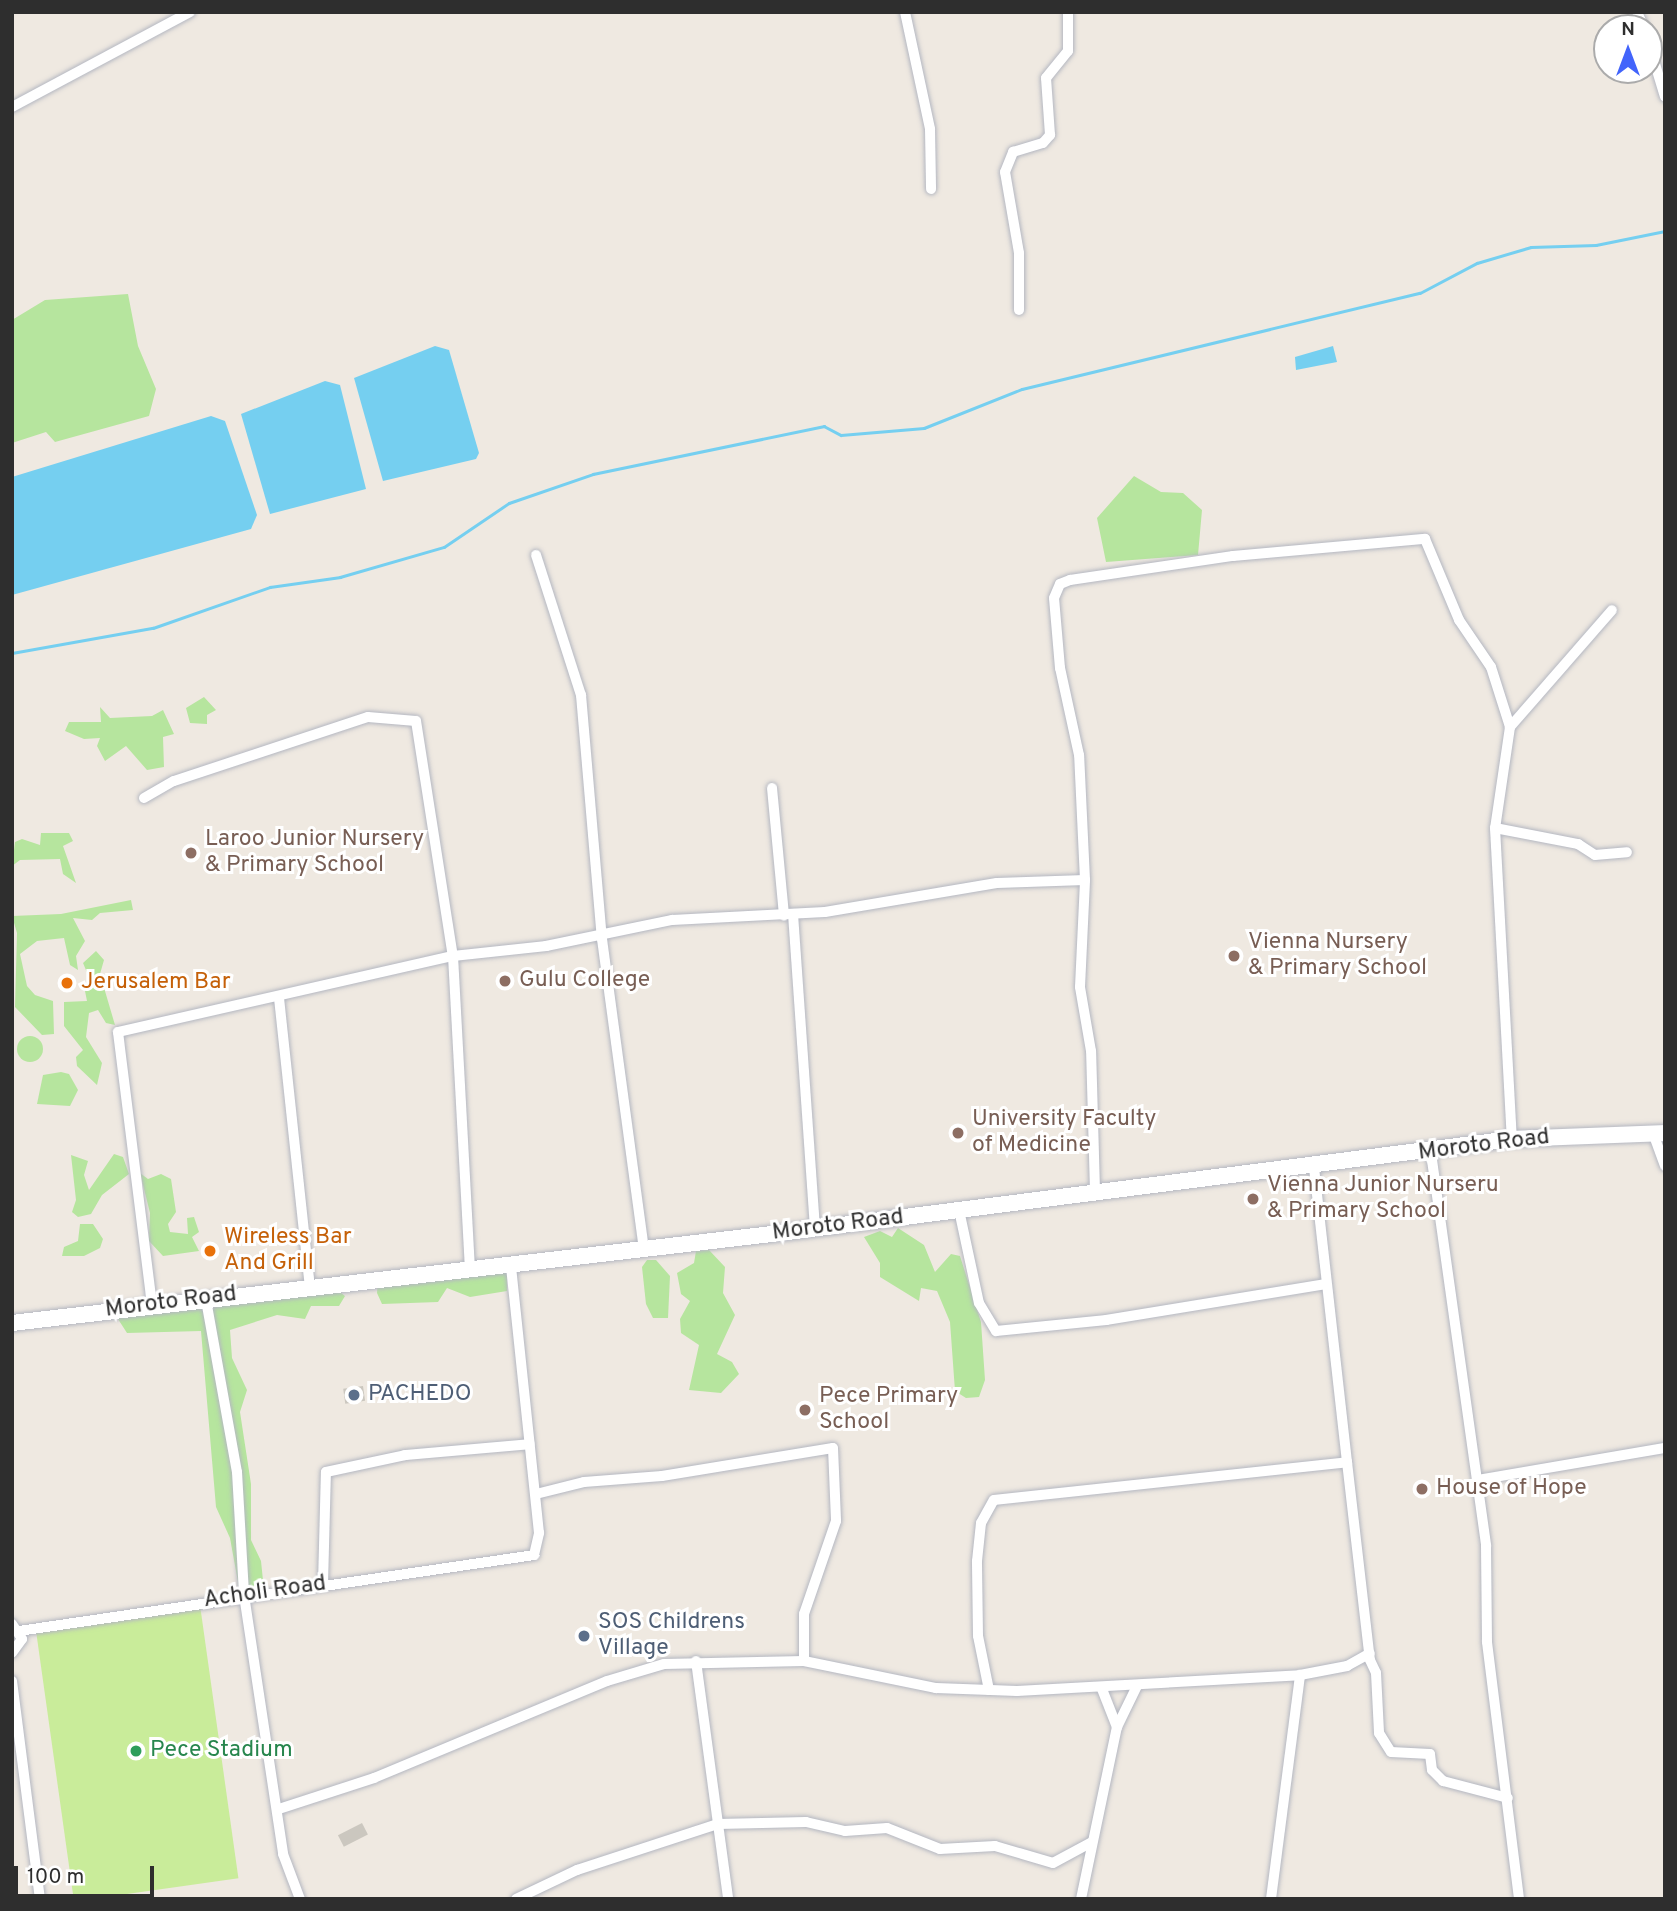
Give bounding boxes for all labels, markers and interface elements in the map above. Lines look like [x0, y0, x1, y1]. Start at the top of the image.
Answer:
north arrow [1593, 14, 1663, 84]
text: N [1621, 18, 1635, 42]
place label: Laroo Junior Nursery & Primary School [205, 826, 424, 880]
marker: Laroo Junior Nursery & Primary School [183, 845, 199, 861]
place label: Vienna Nursery & Primary School [1248, 929, 1427, 983]
marker: Vienna Nursery & Primary School [1226, 948, 1242, 964]
place label: Gulu College [519, 967, 650, 995]
place label: Jerusalem Bar [81, 969, 231, 997]
marker: Gulu College [497, 973, 513, 989]
marker: Jerusalem Bar [59, 975, 75, 991]
place label: University Faculty of Medicine [972, 1106, 1156, 1160]
street label: Moroto Road [1417, 1124, 1551, 1168]
marker: University Faculty of Medicine [950, 1125, 966, 1141]
place label: Vienna Junior Nurseru & Primary School [1267, 1172, 1499, 1226]
marker: Vienna Junior Nurseru & Primary School [1245, 1191, 1261, 1207]
street label: Moroto Road [771, 1204, 905, 1248]
place label: Wireless Bar And Grill [224, 1224, 352, 1278]
marker: Wireless Bar And Grill [202, 1243, 218, 1259]
street label: Moroto Road [104, 1281, 238, 1325]
place label: PACHEDO [368, 1381, 471, 1409]
place label: Pece Primary School [819, 1383, 958, 1437]
marker: PACHEDO [346, 1387, 362, 1403]
marker: Pece Primary School [797, 1402, 813, 1418]
place label: House of Hope [1436, 1475, 1587, 1503]
marker: House of Hope [1414, 1481, 1430, 1497]
street label: Acholi Road [202, 1571, 328, 1615]
place label: SOS Childrens Village [598, 1609, 745, 1663]
marker: SOS Childrens Village [576, 1628, 592, 1644]
place label: Pece Stadium [150, 1737, 293, 1765]
marker: Pece Stadium [128, 1743, 144, 1759]
scale bar [18, 1852, 158, 1896]
text: 100 m [27, 1864, 84, 1891]

